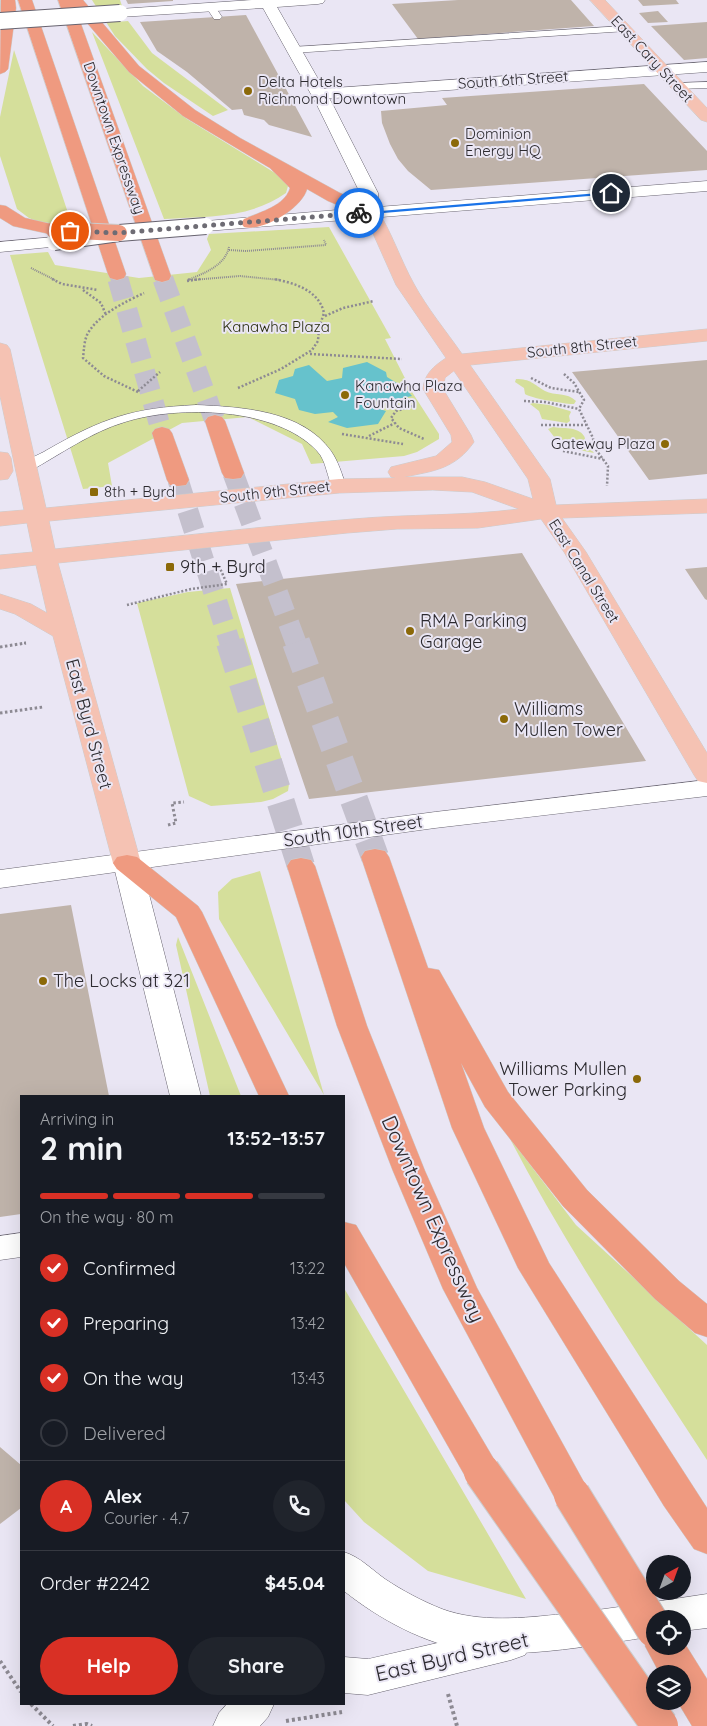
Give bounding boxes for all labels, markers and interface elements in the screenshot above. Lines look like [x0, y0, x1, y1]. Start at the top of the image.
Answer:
street label: East Cary Street [607, 11, 698, 106]
street label: Downtown Expressway [79, 59, 149, 216]
street label: South 6th Street [457, 66, 569, 93]
place label: Delta Hotels Richmond Downtown [258, 72, 406, 108]
marker: Delta Hotels Richmond Downtown [242, 85, 254, 97]
place label: Dominion Energy HQ [465, 124, 541, 160]
marker: Dominion Energy HQ [449, 137, 461, 149]
pin [590, 172, 632, 214]
icon: home [597, 179, 625, 207]
courier [334, 188, 384, 238]
icon: bike [345, 199, 373, 227]
pin [49, 210, 91, 252]
icon: bag [56, 217, 84, 245]
park label: Kanawha Plaza [222, 317, 330, 336]
street label: South 8th Street [526, 331, 638, 362]
place label: Kanawha Plaza Fountain [355, 376, 463, 412]
marker: Kanawha Plaza Fountain [339, 389, 351, 401]
place label: Gateway Plaza [551, 434, 655, 453]
marker: Gateway Plaza [659, 438, 671, 450]
street label: South 9th Street [219, 476, 331, 507]
place label: 8th + Byrd [104, 482, 175, 501]
marker: 8th + Byrd [88, 486, 100, 498]
street label: East Canal Street [545, 515, 624, 626]
place label: 9th + Byrd [180, 555, 266, 578]
marker: 9th + Byrd [164, 561, 176, 573]
place label: RMA Parking Garage [420, 609, 527, 653]
marker: RMA Parking Garage [404, 625, 416, 637]
street label: East Byrd Street [61, 656, 118, 792]
place label: Williams Mullen Tower [514, 697, 623, 741]
marker: Williams Mullen Tower [498, 713, 510, 725]
street label: South 10th Street [282, 809, 424, 852]
place label: The Locks at 321 [53, 969, 190, 992]
marker: The Locks at 321 [37, 975, 49, 987]
place label: Williams Mullen Tower Parking [499, 1057, 627, 1101]
marker: Williams Mullen Tower Parking [631, 1073, 643, 1085]
text: Arriving in [40, 1109, 114, 1129]
street label: Downtown Expressway [377, 1111, 491, 1326]
text: 13:52–13:57 [227, 1126, 325, 1150]
text: 2 min [40, 1128, 123, 1168]
text: On the way · 80 m [40, 1207, 174, 1227]
icon: check [40, 1254, 68, 1282]
text: Confirmed [83, 1256, 176, 1280]
text: 13:22 [290, 1258, 325, 1278]
icon: check [40, 1309, 68, 1337]
text: Preparing [83, 1311, 169, 1335]
text: 13:42 [290, 1313, 325, 1333]
icon: check [40, 1364, 68, 1392]
text: On the way [83, 1366, 184, 1390]
text: 13:43 [291, 1368, 325, 1388]
text: Delivered [83, 1421, 166, 1445]
button: phone [273, 1480, 325, 1532]
text: Alex [104, 1484, 142, 1508]
text: A [60, 1494, 72, 1518]
text: Courier · 4.7 [104, 1508, 189, 1528]
north arrow [646, 1555, 691, 1600]
map controls [646, 1555, 691, 1710]
text: Order #2242 [40, 1571, 150, 1595]
text: $45.04 [265, 1571, 325, 1595]
button: locate [646, 1610, 691, 1655]
street label: East Byrd Street [373, 1626, 531, 1686]
button: Help [40, 1637, 178, 1695]
button: Share [188, 1637, 325, 1695]
button: layers [646, 1665, 691, 1710]

